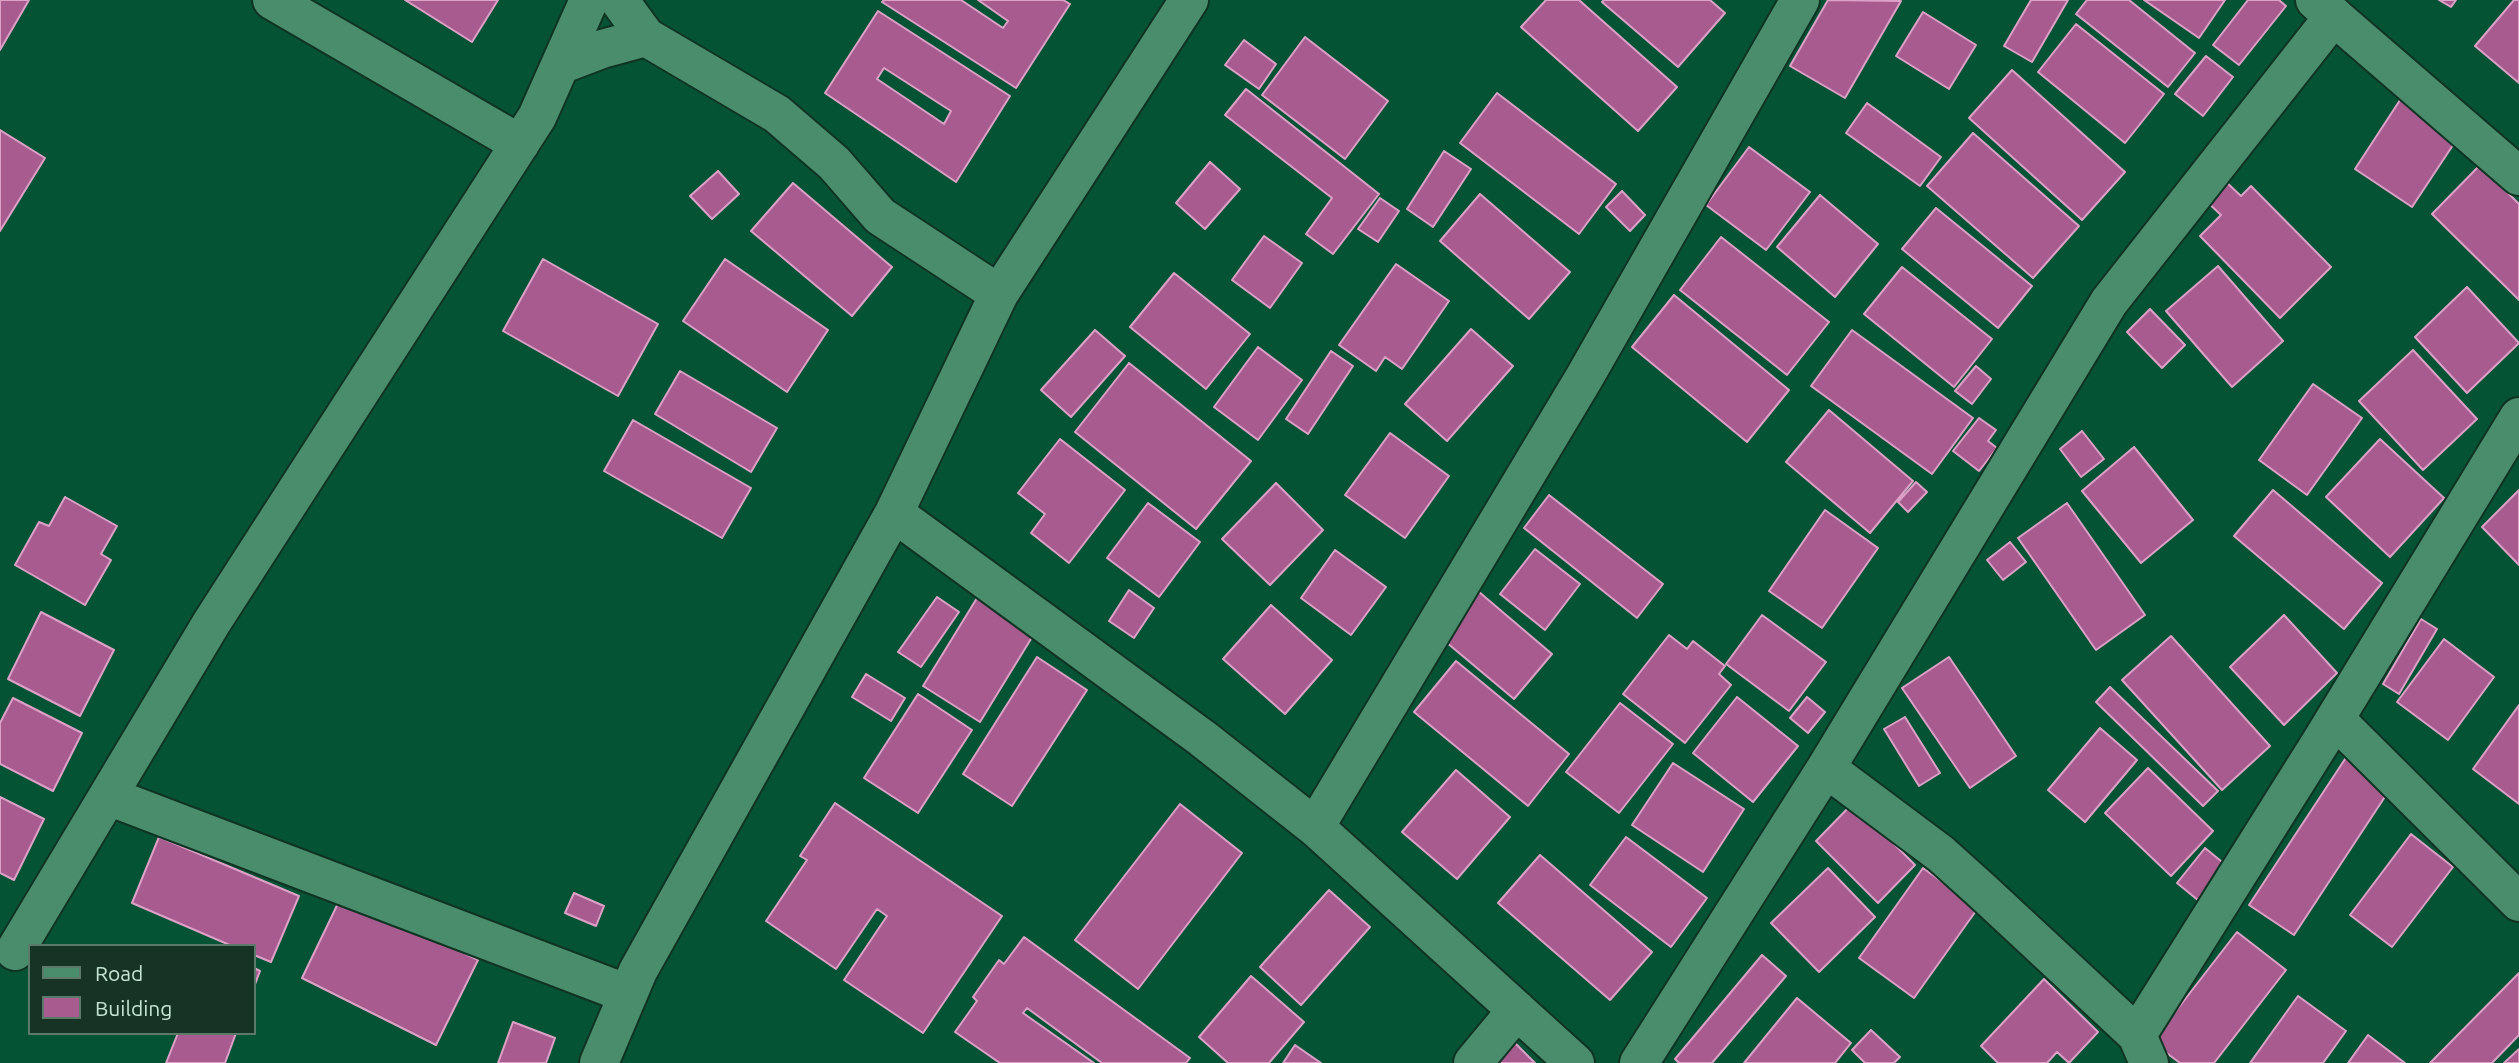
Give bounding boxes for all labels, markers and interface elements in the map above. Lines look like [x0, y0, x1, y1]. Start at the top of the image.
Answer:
legend [28, 944, 256, 1035]
text: Road [95, 961, 143, 985]
text: Building [95, 996, 172, 1020]

